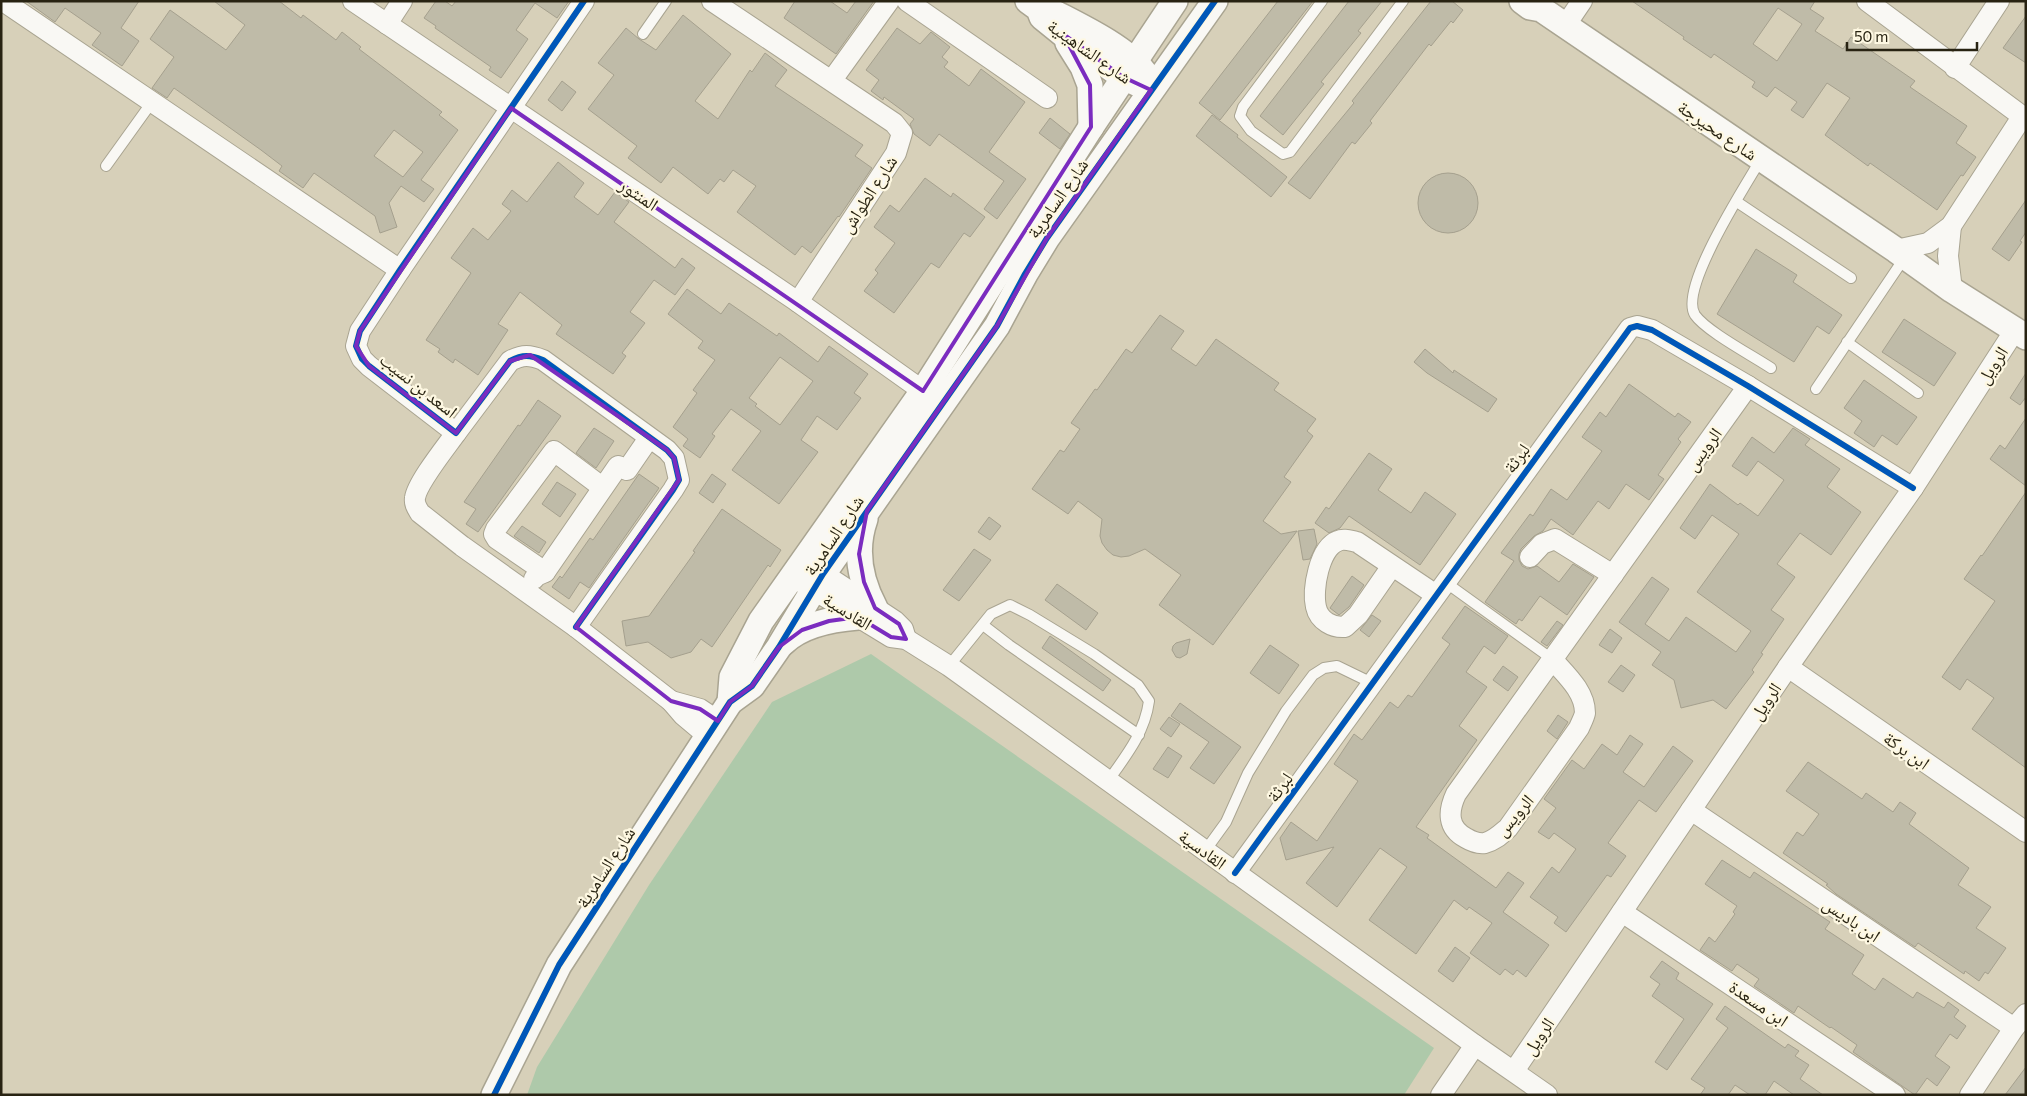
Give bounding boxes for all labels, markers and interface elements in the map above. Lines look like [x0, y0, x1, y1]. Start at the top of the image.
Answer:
street label: شارع الشاهينية [1043, 14, 1136, 89]
scale bar [1847, 20, 1977, 52]
text: 50 m [1854, 27, 1888, 45]
street label: شارع محيرجة [1673, 95, 1762, 165]
street label: شارع الطواش [835, 151, 902, 237]
street label: شارع السامرية [1022, 154, 1093, 243]
street label: المنثور [614, 172, 663, 215]
street label: الرويل [1972, 342, 2013, 389]
street label: اسعد بن نسيب [375, 348, 462, 423]
street label: الرويس [1680, 423, 1727, 476]
street label: لبرثة [1498, 439, 1534, 477]
street label: شارع السامرية [798, 491, 869, 580]
street label: القادسية [819, 587, 877, 635]
street label: الرويل [1745, 678, 1786, 725]
street label: ابن بركة [1879, 726, 1934, 774]
street label: لبرثة [1261, 768, 1297, 806]
street label: الرويس [1490, 789, 1539, 841]
street label: شارع السامرية [571, 822, 640, 912]
street label: القادسية [1175, 824, 1231, 874]
street label: ابن باديس [1818, 892, 1885, 947]
street label: ابن مسعدة [1725, 975, 1793, 1032]
street label: الرويل [1518, 1013, 1559, 1060]

